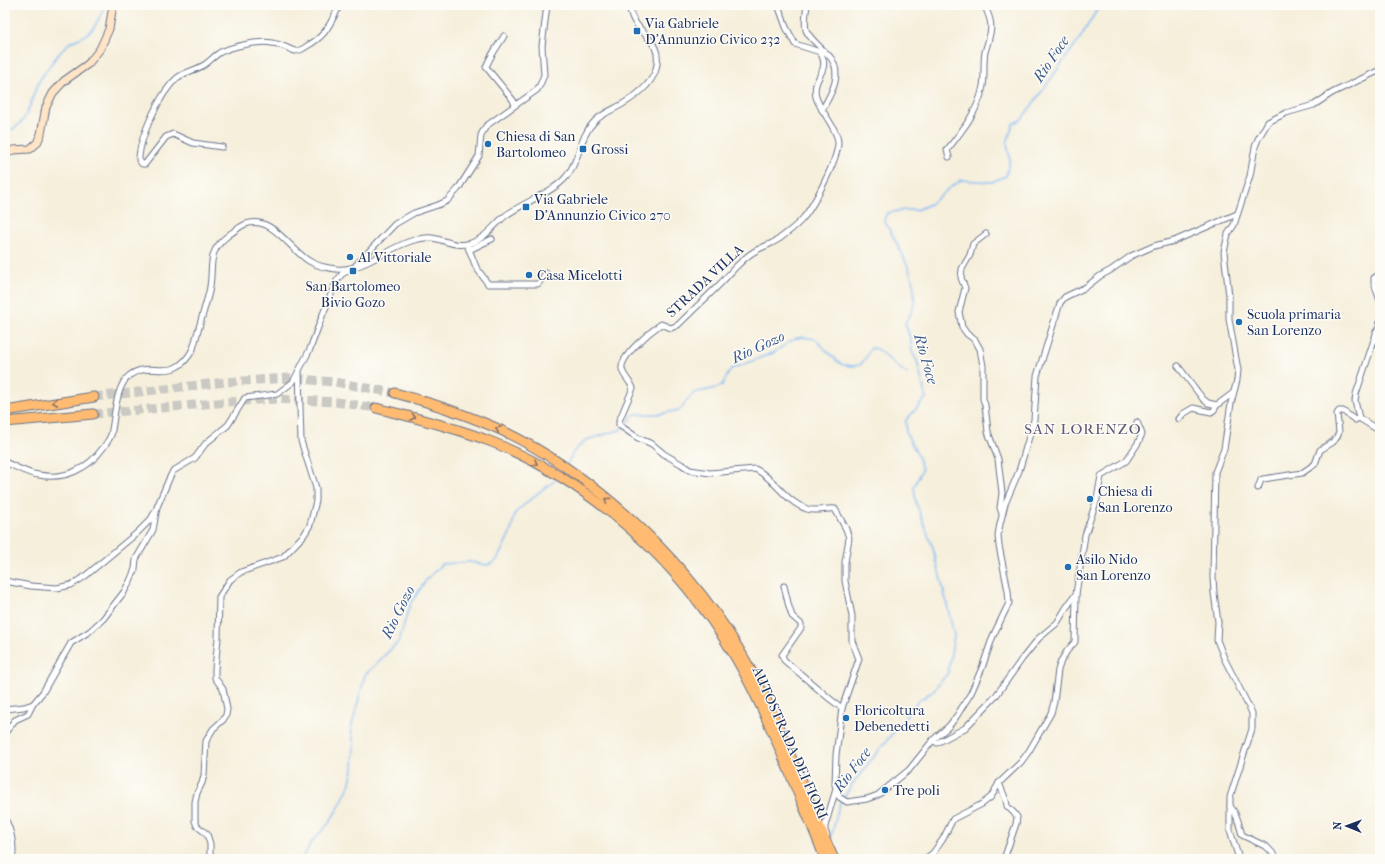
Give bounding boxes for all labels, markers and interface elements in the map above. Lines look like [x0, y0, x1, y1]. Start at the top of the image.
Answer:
place label: Via Gabriele D'Annunzio Civico 232 [644, 15, 780, 48]
marker: Via Gabriele D'Annunzio Civico 232 [632, 26, 642, 36]
water label: Rio Foce [1029, 32, 1073, 86]
place label: Chiesa di San Bartolomeo [496, 128, 575, 161]
marker: Chiesa di San Bartolomeo [483, 139, 493, 149]
place label: Grossi [591, 141, 628, 158]
marker: Grossi [578, 144, 588, 154]
place label: Via Gabriele D'Annunzio Civico 270 [533, 191, 671, 224]
marker: Via Gabriele D'Annunzio Civico 270 [521, 202, 531, 212]
street label: STRADA VILLA [663, 240, 748, 321]
place label: Al Vittoriale [357, 249, 431, 266]
marker: Al Vittoriale [345, 252, 355, 262]
marker: San Bartolomeo Bivio Gozo [348, 266, 358, 276]
place label: Casa Micelotti [537, 267, 622, 284]
marker: Casa Micelotti [524, 270, 534, 280]
place label: San Bartolomeo Bivio Gozo [306, 278, 400, 311]
place label: Scuola primaria San Lorenzo [1247, 306, 1341, 339]
marker: Scuola primaria San Lorenzo [1234, 317, 1244, 327]
water label: Rio Gozo [728, 327, 788, 368]
water label: Rio Foce [910, 331, 942, 387]
one-way arrow [52, 397, 58, 406]
one-way arrow [410, 413, 417, 421]
district label: SAN LORENZO [1024, 420, 1142, 438]
one-way arrow [495, 426, 502, 434]
one-way arrow [531, 458, 538, 465]
place label: Chiesa di San Lorenzo [1098, 483, 1173, 516]
marker: Chiesa di San Lorenzo [1085, 494, 1095, 504]
one-way arrow [604, 497, 611, 504]
place label: Asilo Nido San Lorenzo [1075, 551, 1151, 584]
marker: Asilo Nido San Lorenzo [1063, 562, 1073, 572]
water label: Rio Gozo [377, 583, 419, 642]
street label: AUTOSTRADA DEI FIORI [748, 663, 832, 822]
place label: Floricoltura Debenedetti [854, 702, 930, 735]
marker: Floricoltura Debenedetti [841, 713, 851, 723]
water label: Rio Foce [829, 743, 875, 797]
place label: Tre poli [893, 782, 940, 799]
marker: Tre poli [880, 785, 890, 795]
north arrow [1327, 806, 1367, 846]
text: N [1331, 821, 1344, 830]

